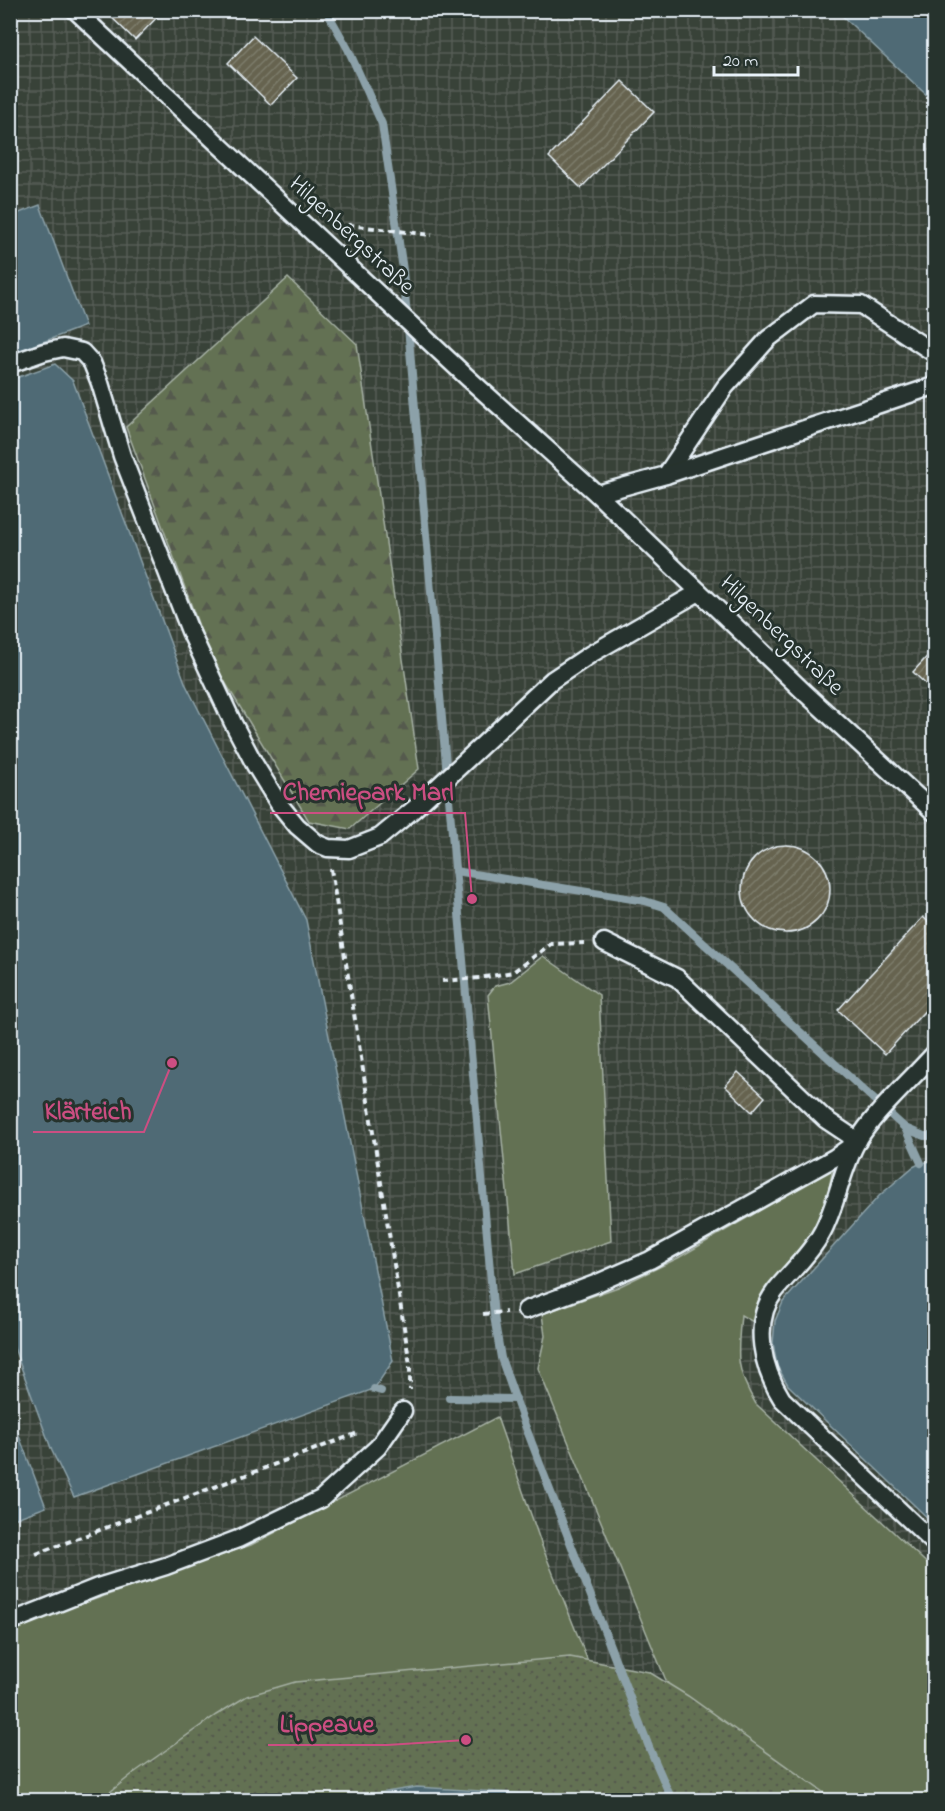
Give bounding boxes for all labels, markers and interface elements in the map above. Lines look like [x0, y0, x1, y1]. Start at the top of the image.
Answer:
scale bar [714, 39, 798, 77]
text: 20 m [723, 49, 758, 75]
street label: Hilgenbergstraße [280, 168, 422, 304]
street label: Hilgenbergstraße [711, 567, 851, 705]
callout: Chemiepark Marl [270, 769, 465, 813]
text: Chemiepark Marl [282, 775, 454, 813]
callout: Klärteich [33, 1088, 144, 1132]
text: Klärteich [44, 1094, 132, 1132]
callout: Lippeaue [268, 1701, 387, 1745]
text: Lippeaue [280, 1707, 376, 1745]

